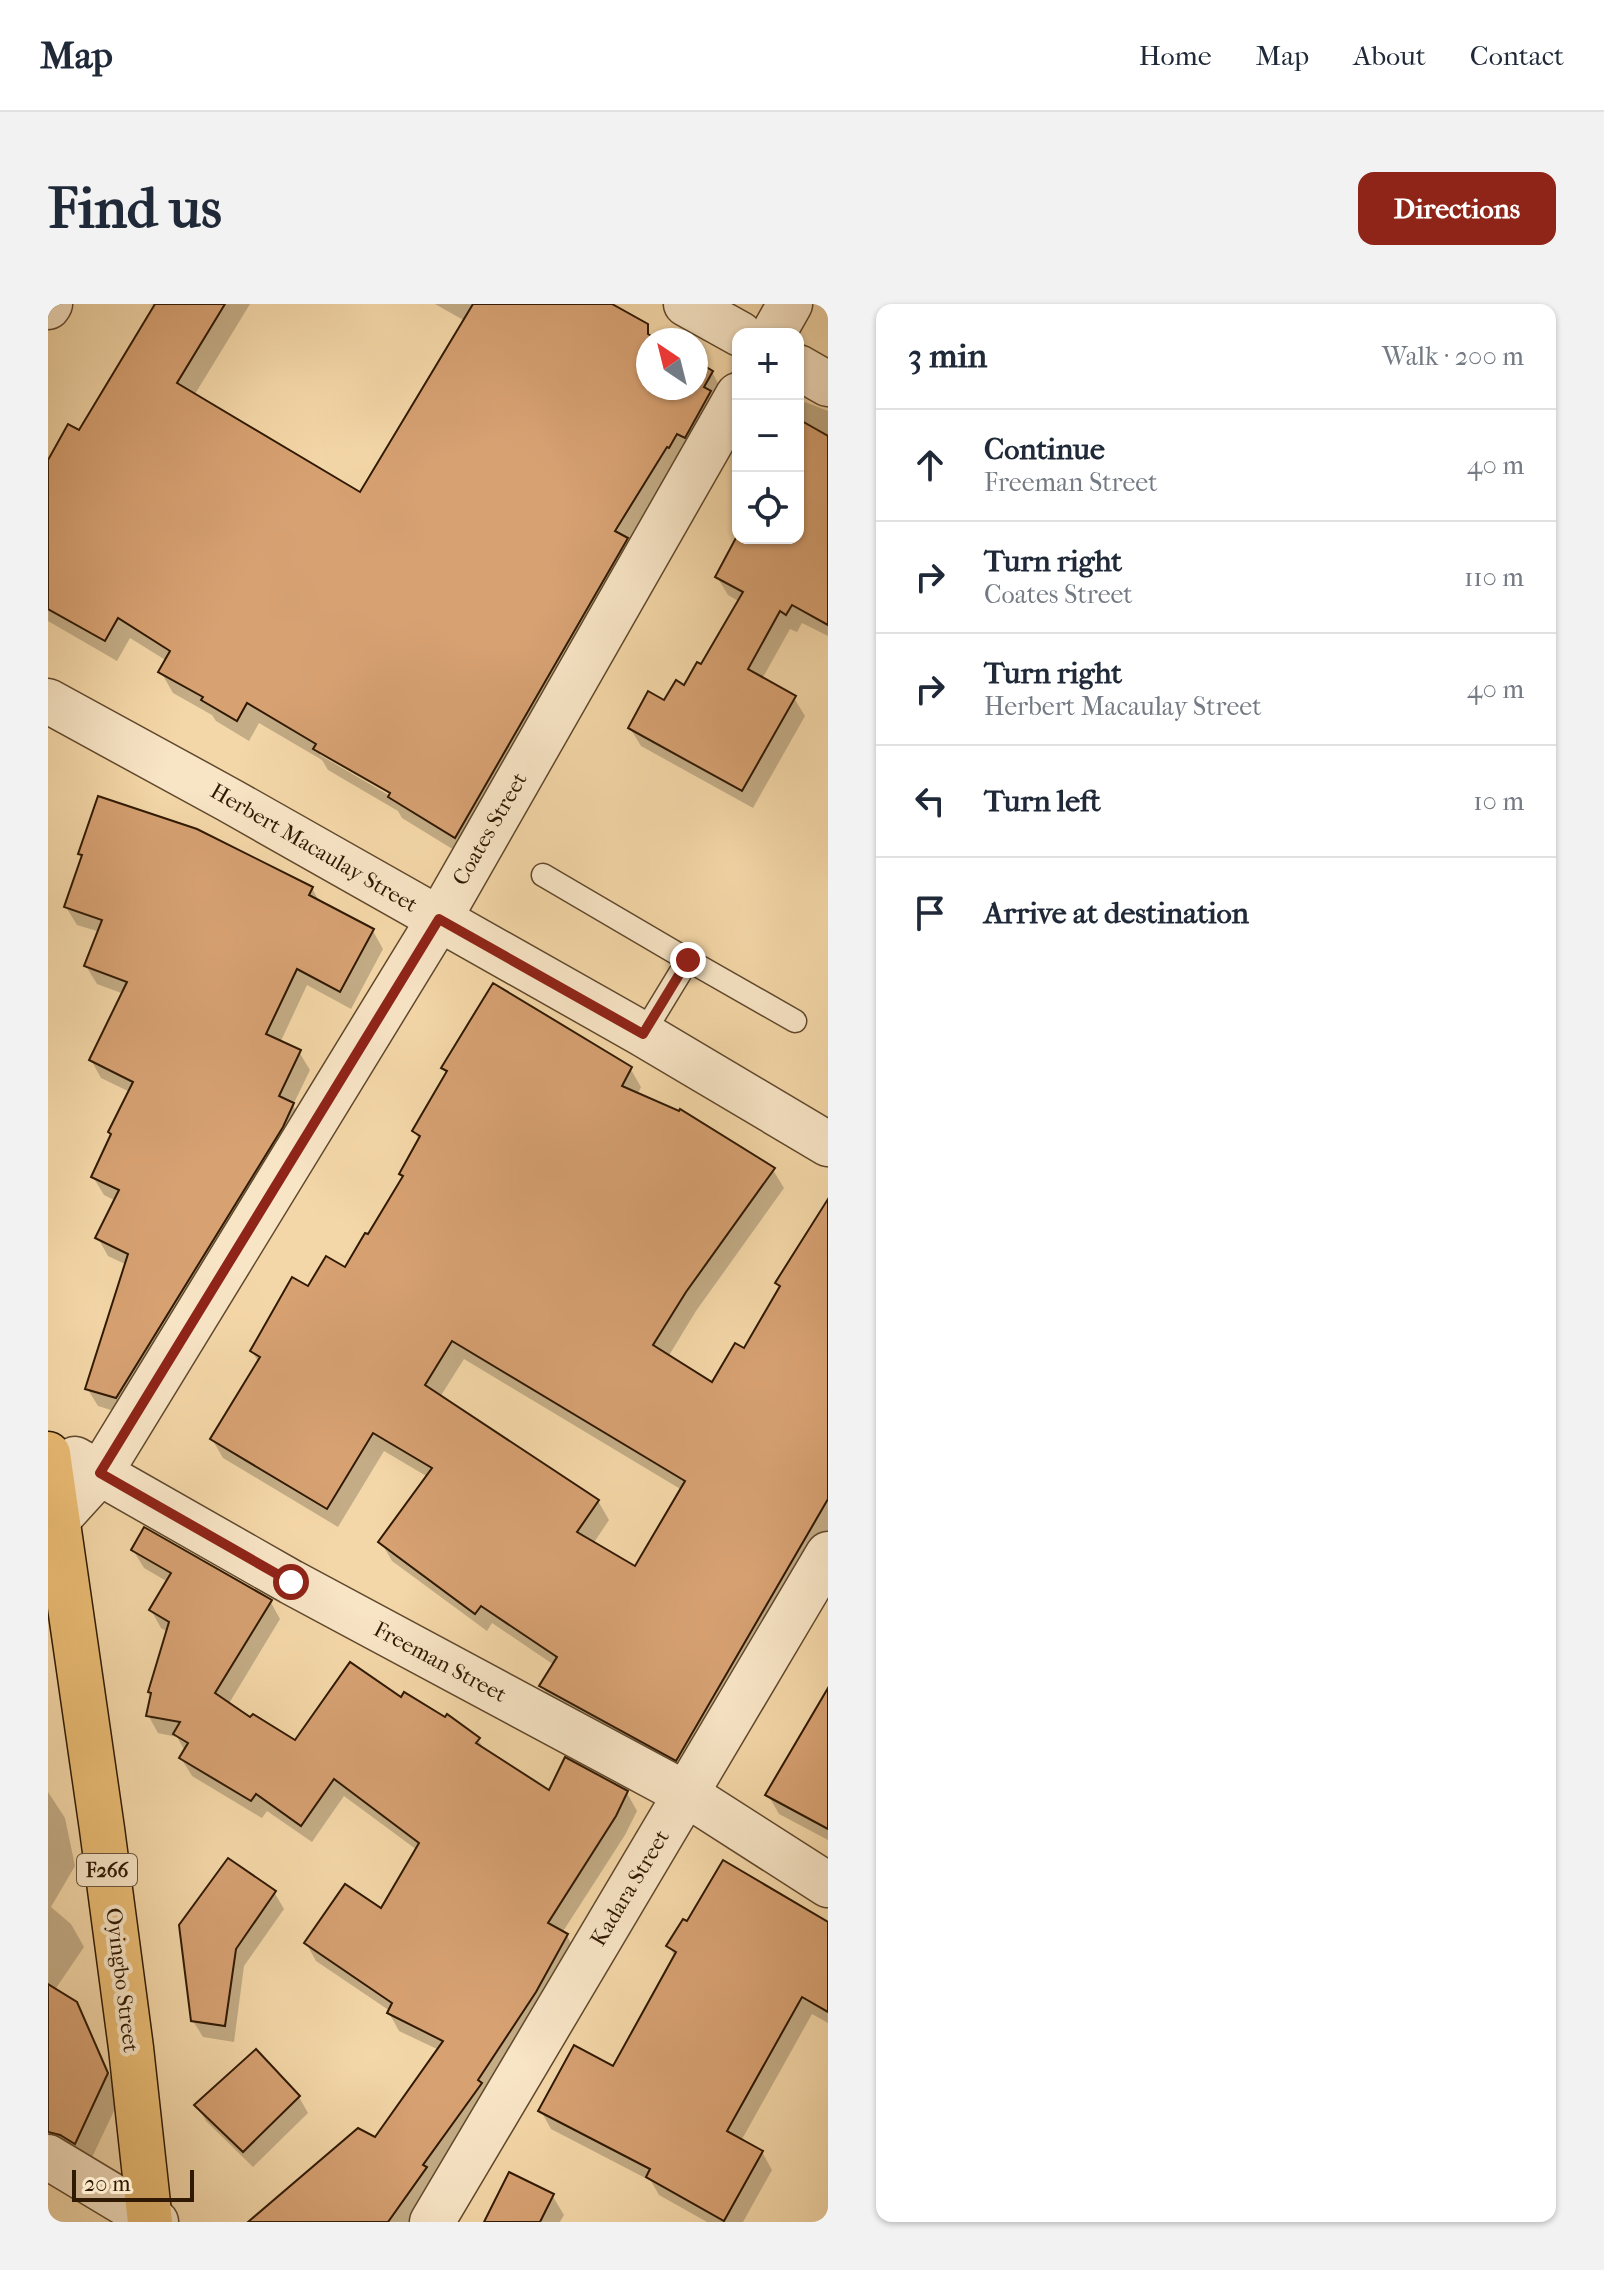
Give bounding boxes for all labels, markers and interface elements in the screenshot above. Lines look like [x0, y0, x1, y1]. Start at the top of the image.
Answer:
text: Map [40, 33, 113, 78]
text: Home [1139, 39, 1212, 72]
text: Map [1256, 39, 1309, 72]
text: About [1353, 39, 1426, 72]
text: Contact [1470, 39, 1564, 72]
button: Directions [1358, 172, 1556, 245]
text: Find us [48, 176, 222, 241]
north arrow [636, 328, 708, 400]
map controls [732, 328, 804, 544]
button: + [732, 328, 804, 400]
text: 3 min [908, 336, 987, 376]
text: Walk · 200 m [1382, 341, 1524, 372]
button: − [732, 400, 804, 472]
text: Continue [984, 432, 1105, 467]
icon: ahead [908, 443, 952, 487]
text: 40 m [1467, 450, 1524, 481]
text: Freeman Street [984, 467, 1158, 498]
button: locate [732, 472, 804, 544]
text: Turn right [984, 544, 1122, 579]
icon: right [908, 555, 952, 599]
text: 110 m [1464, 562, 1524, 593]
text: Coates Street [984, 579, 1133, 610]
text: Turn right [984, 656, 1122, 691]
icon: right [908, 667, 952, 711]
text: 40 m [1467, 674, 1524, 705]
text: Herbert Macaulay Street [984, 691, 1261, 722]
street label: Coates Street [447, 768, 533, 890]
street label: Herbert Macaulay Street [206, 778, 422, 918]
icon: left [908, 779, 952, 823]
text: Turn left [984, 784, 1101, 819]
text: 10 m [1473, 786, 1524, 817]
icon: arrive [908, 891, 952, 935]
text: Arrive at destination [984, 896, 1249, 931]
route end [670, 942, 706, 978]
route start [273, 1564, 309, 1600]
street label: Freeman Street [369, 1616, 511, 1708]
street label: Kadara Street [585, 1825, 675, 1951]
road number: F266 [77, 1854, 137, 1886]
street label: Oyingbo Street [100, 1906, 144, 2054]
scale bar [72, 2166, 194, 2202]
text: 20 m [84, 2171, 130, 2197]

